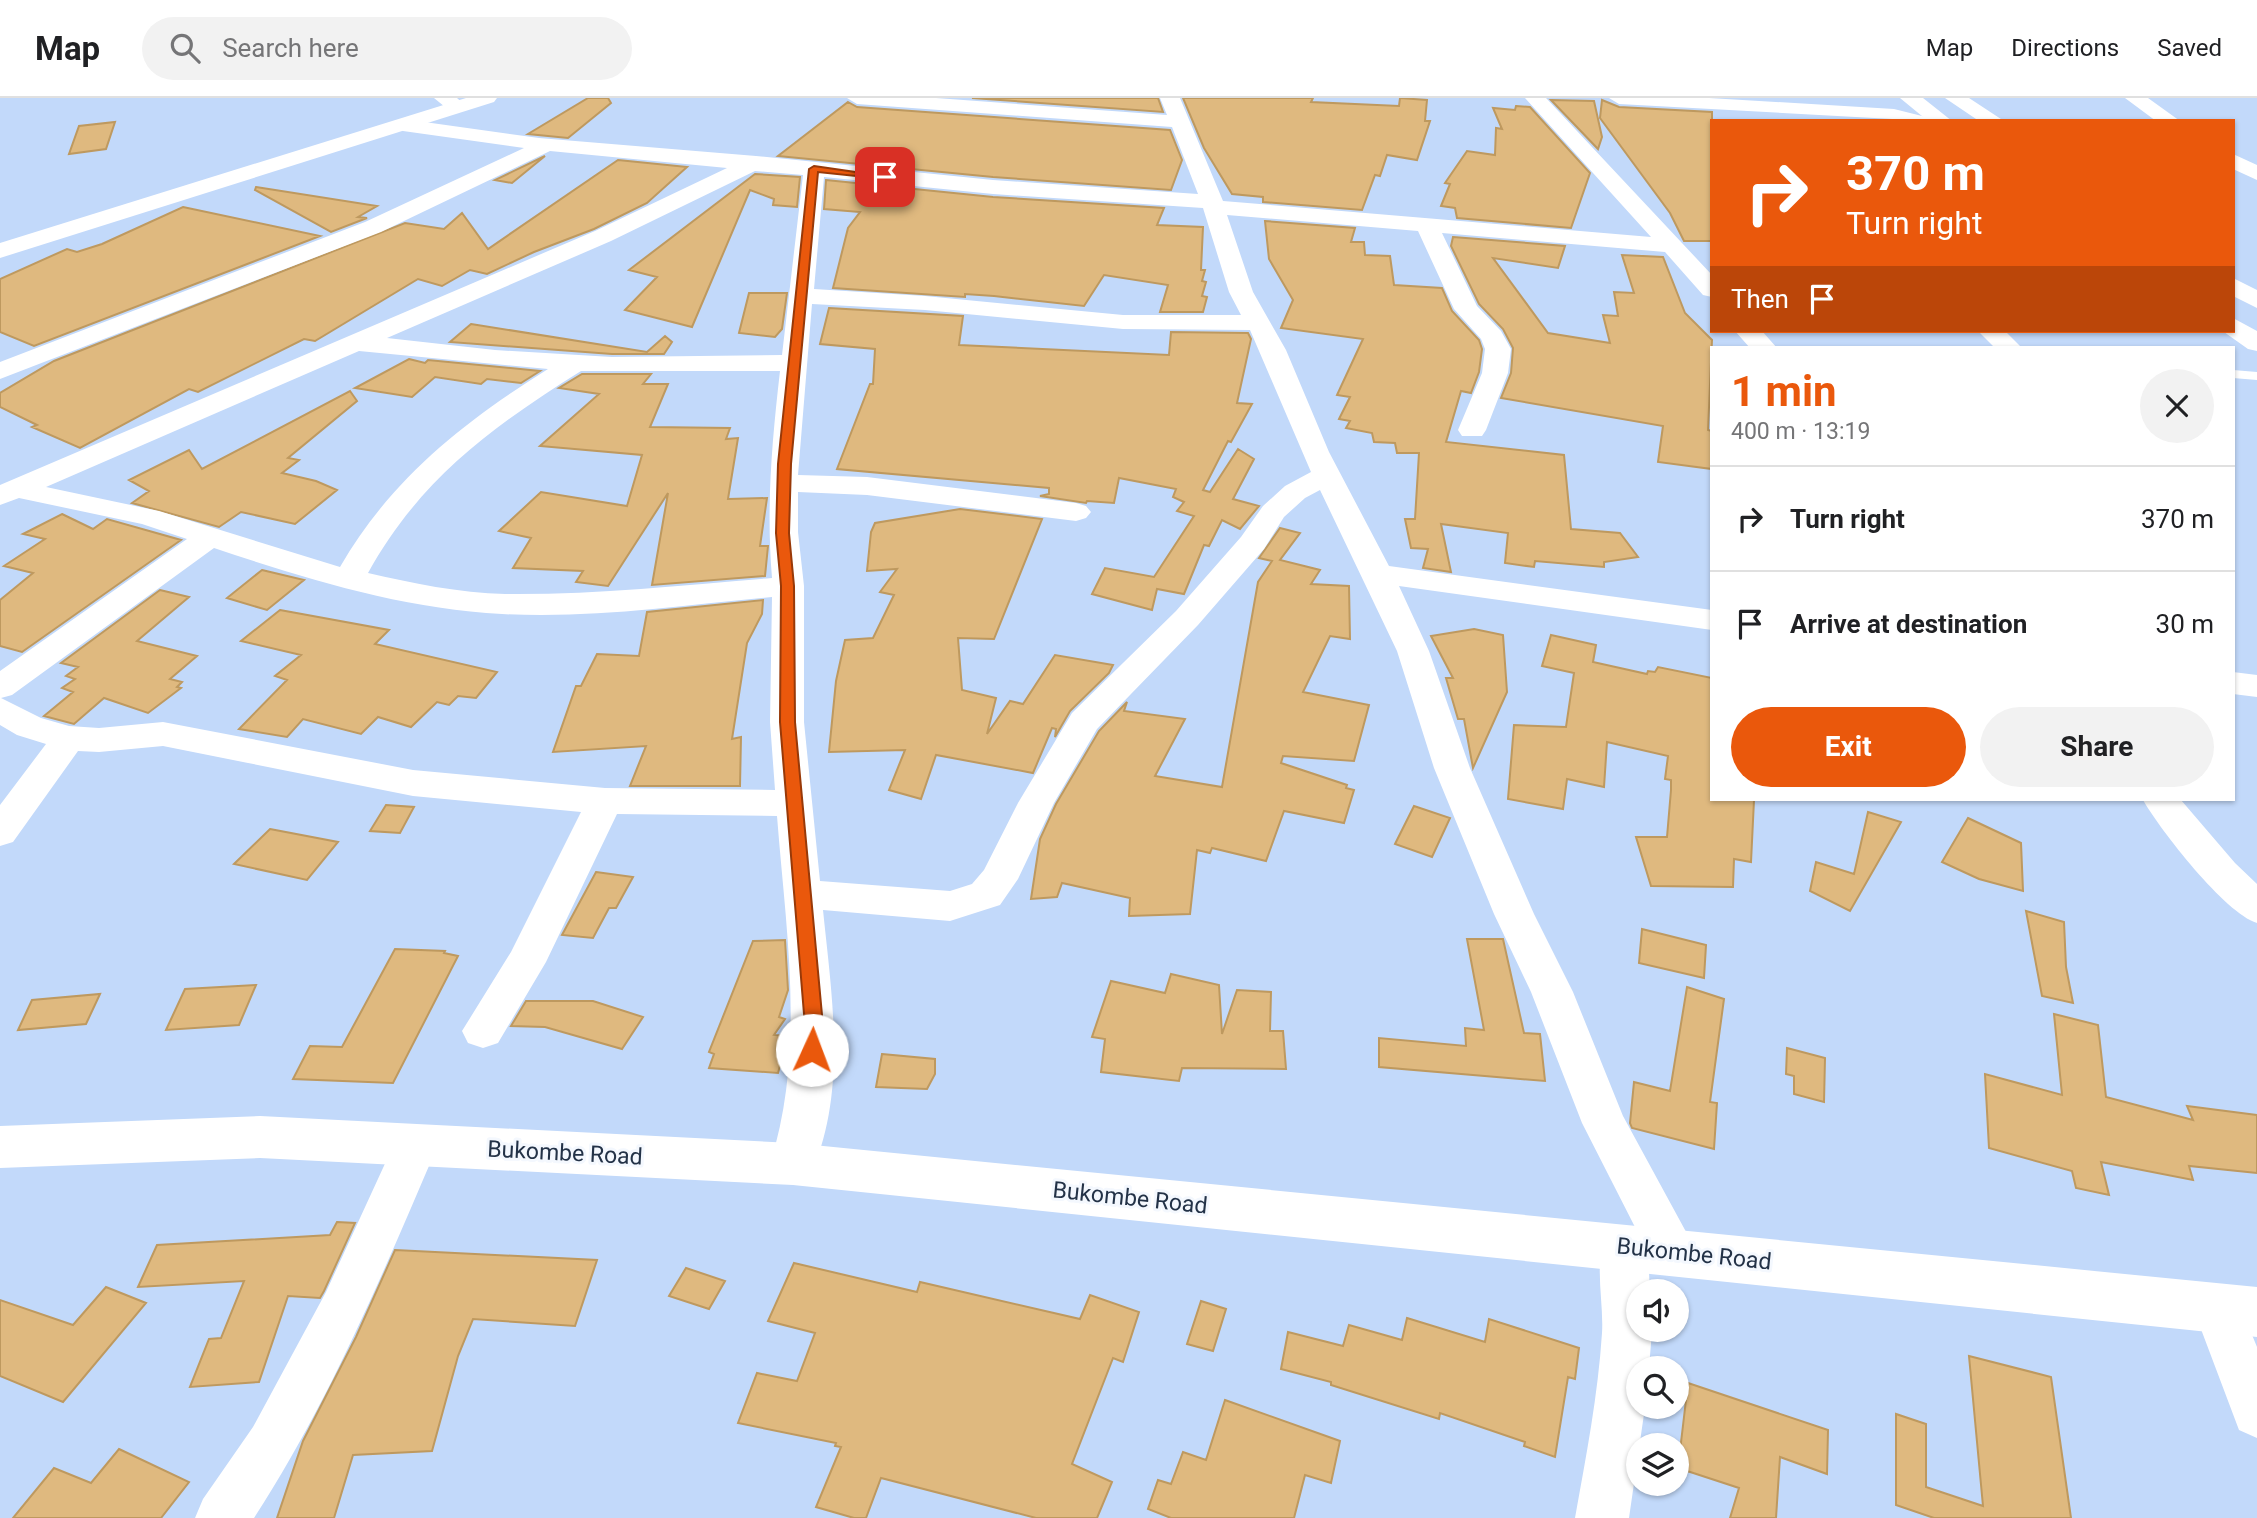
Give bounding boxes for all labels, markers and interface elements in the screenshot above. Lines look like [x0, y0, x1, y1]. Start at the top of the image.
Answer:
search box [142, 17, 632, 80]
text: Map [35, 29, 100, 68]
icon: search [166, 29, 204, 67]
text: Search here [222, 33, 359, 63]
text: Map [1926, 34, 1973, 62]
text: Directions [2011, 34, 2119, 62]
text: Saved [2157, 34, 2222, 62]
text: 370 m [1846, 145, 1985, 202]
pin [855, 147, 915, 207]
icon: right [1731, 147, 1822, 238]
icon: arrive [866, 158, 904, 196]
text: Turn right [1846, 204, 1982, 242]
icon: arrive [1803, 280, 1841, 318]
text: Then [1731, 284, 1789, 314]
text: 1 min [1731, 367, 1837, 416]
button: close [2140, 369, 2214, 443]
text: 400 m · 13:19 [1731, 418, 1870, 445]
icon: right [1731, 500, 1769, 538]
text: Turn right [1790, 504, 1905, 534]
text: 370 m [2141, 504, 2214, 534]
icon: arrive [1731, 605, 1769, 643]
text: Arrive at destination [1790, 609, 2027, 639]
text: 30 m [2156, 609, 2214, 639]
button: Exit [1731, 707, 1966, 787]
button: Share [1980, 707, 2214, 787]
position arrow [775, 1013, 849, 1087]
street label: Bukombe Road [487, 1135, 643, 1171]
street label: Bukombe Road [1051, 1176, 1209, 1220]
street label: Bukombe Road [1615, 1232, 1773, 1276]
map controls [1626, 1279, 1689, 1496]
button: sound [1626, 1279, 1689, 1342]
button: search [1626, 1356, 1689, 1419]
button: layers [1626, 1433, 1689, 1496]

